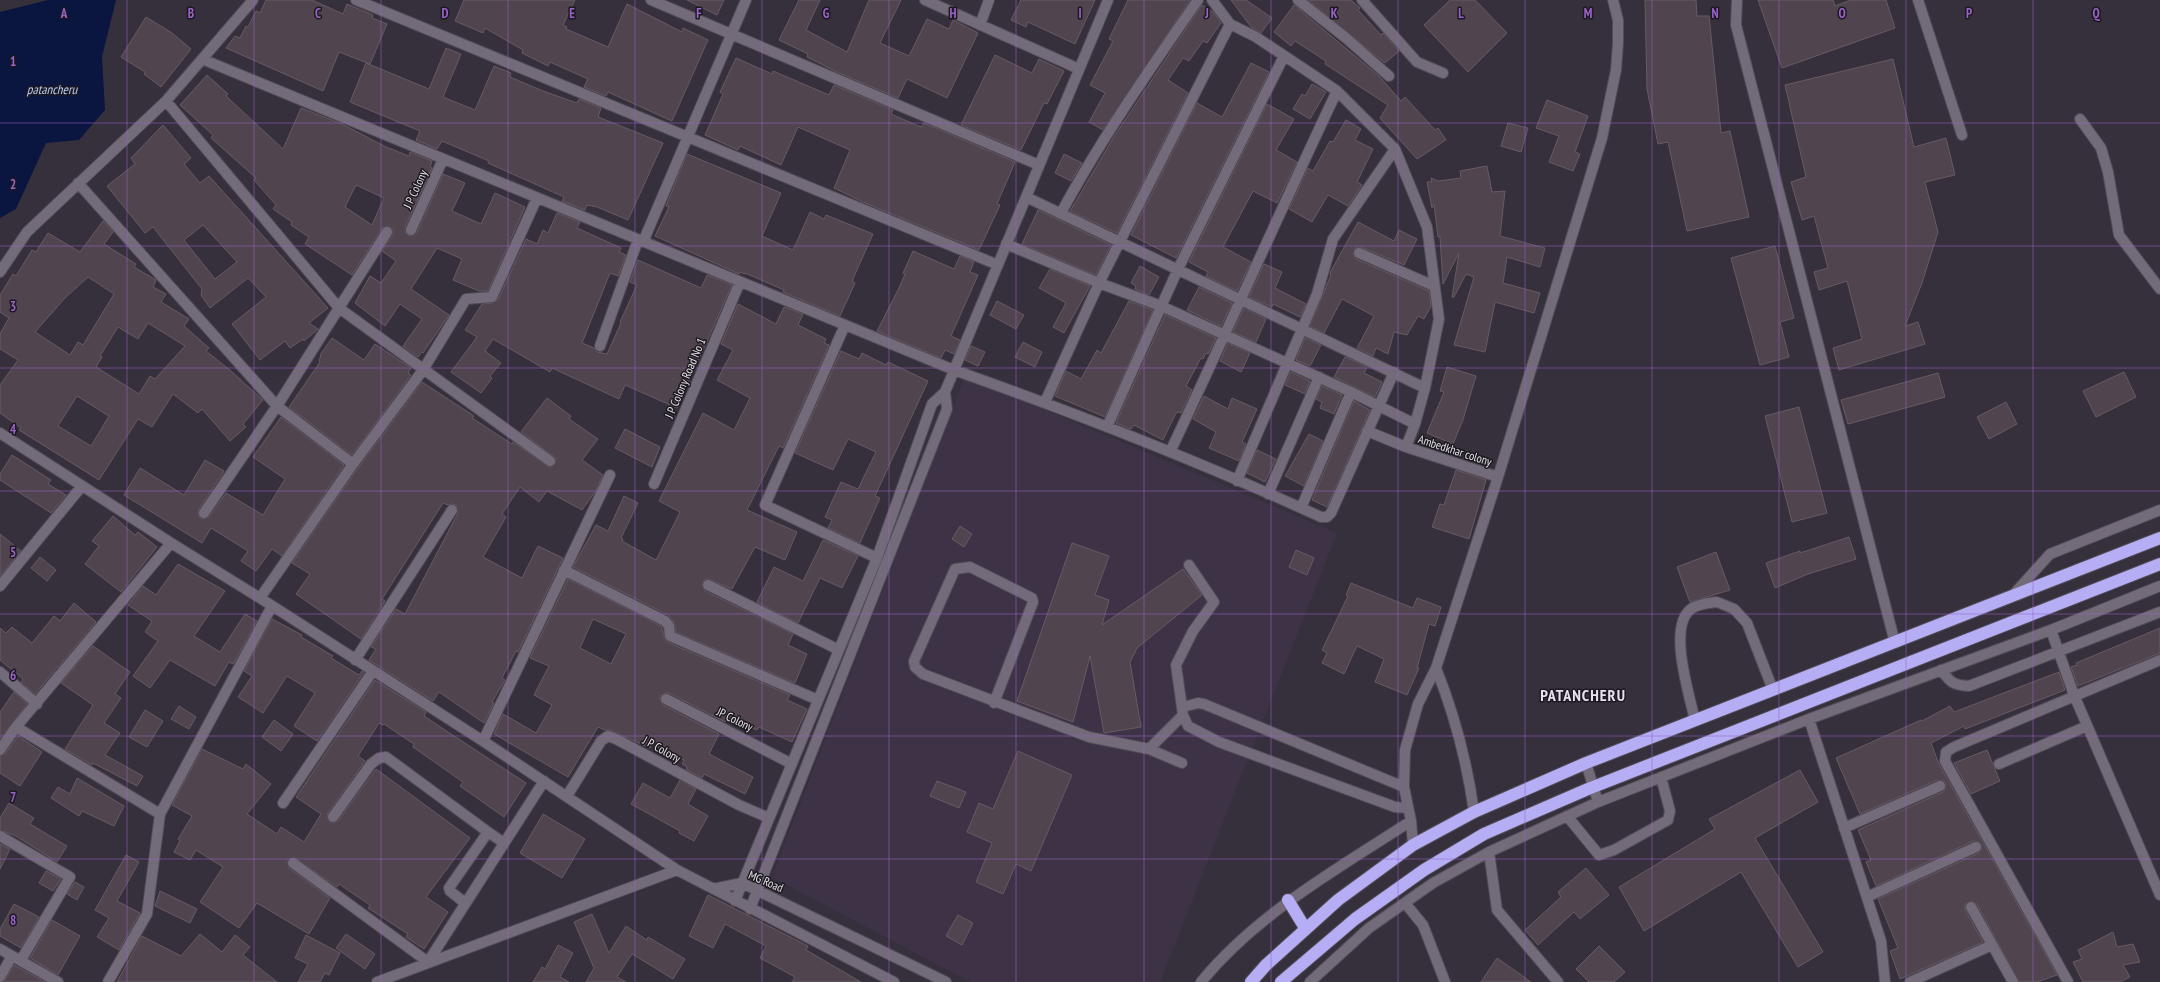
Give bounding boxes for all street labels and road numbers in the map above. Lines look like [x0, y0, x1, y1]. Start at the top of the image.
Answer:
street label: J P Colony [399, 167, 431, 212]
street label: J P Colony Road No 1 [661, 336, 709, 421]
street label: Ambedkhar colony [1416, 431, 1494, 469]
street label: JP Colony [713, 703, 756, 734]
street label: J P Colony [640, 732, 684, 766]
street label: MG Road [746, 867, 786, 895]

